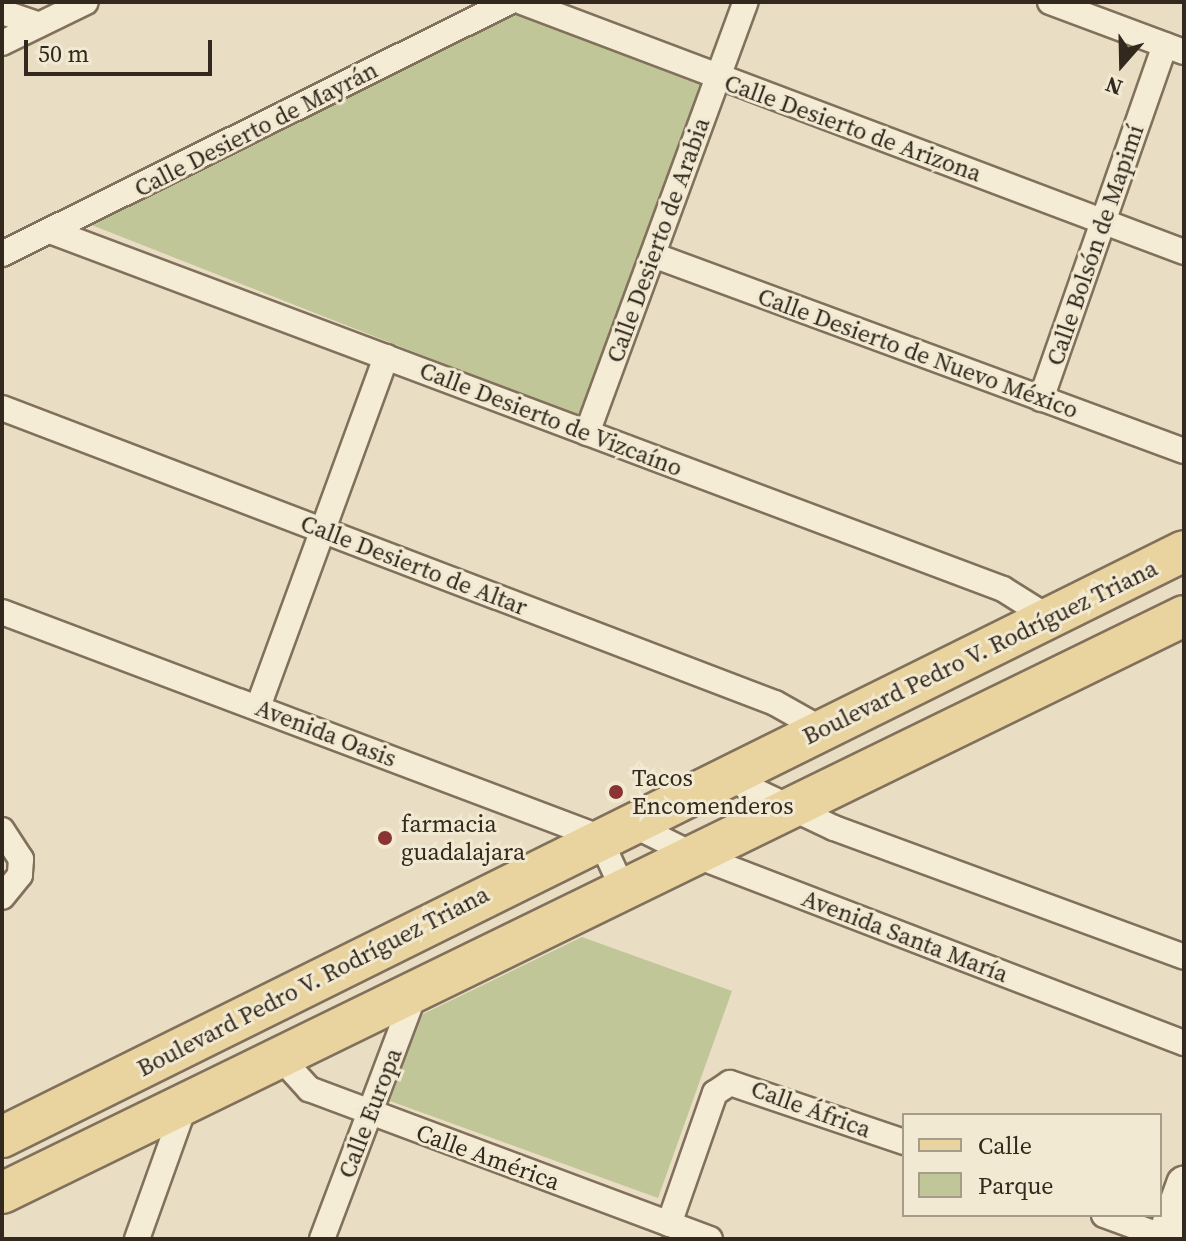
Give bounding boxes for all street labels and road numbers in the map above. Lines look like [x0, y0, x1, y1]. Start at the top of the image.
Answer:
street label: Calle Desierto de Mayrán [130, 55, 382, 203]
street label: Calle Desierto de Arizona [721, 68, 985, 188]
street label: Calle Desierto de Arabia [600, 114, 716, 366]
street label: Calle Bolsón de Mapimí [1040, 121, 1150, 369]
street label: Calle Desierto de Nuevo México [754, 282, 1082, 424]
street label: Calle Desierto de Vizcaíno [415, 355, 687, 483]
street label: Calle Desierto de Altar [297, 508, 531, 622]
street label: Boulevard Pedro V. Rodríguez Triana [797, 553, 1163, 751]
street label: Avenida Oasis [252, 693, 400, 773]
street label: Boulevard Pedro V. Rodríguez Triana [132, 879, 494, 1083]
street label: Avenida Santa María [798, 883, 1012, 989]
street label: Calle Europa [332, 1044, 408, 1182]
street label: Calle África [747, 1074, 875, 1144]
street label: Calle América [412, 1118, 564, 1196]

